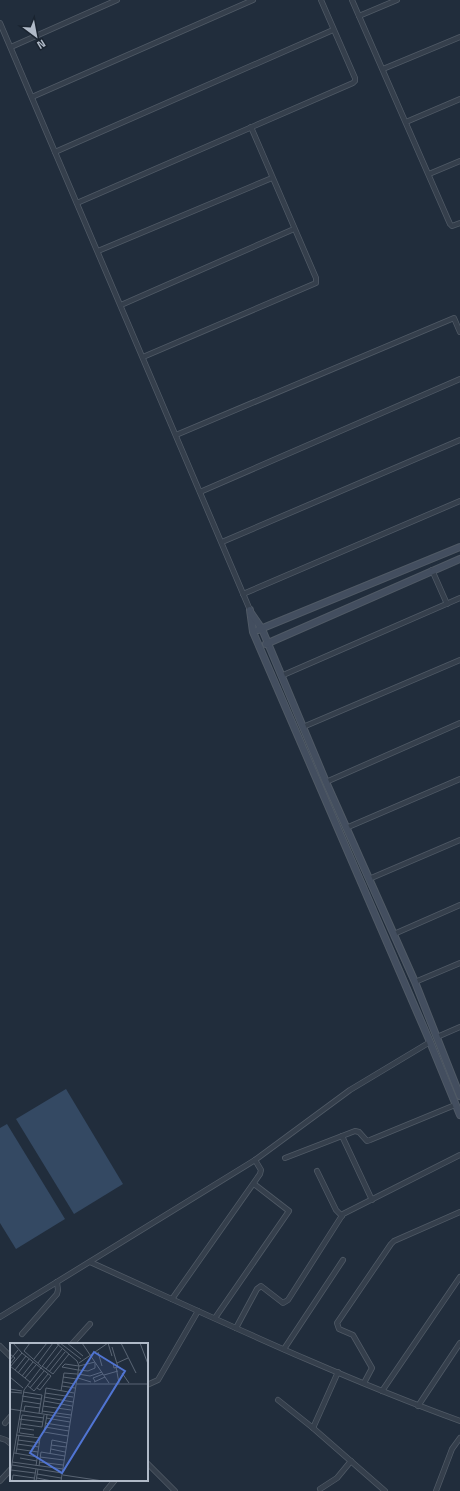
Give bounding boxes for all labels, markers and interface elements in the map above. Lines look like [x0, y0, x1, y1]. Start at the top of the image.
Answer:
north arrow [16, 16, 56, 56]
text: N [34, 36, 49, 53]
inset map [10, 1343, 148, 1481]

